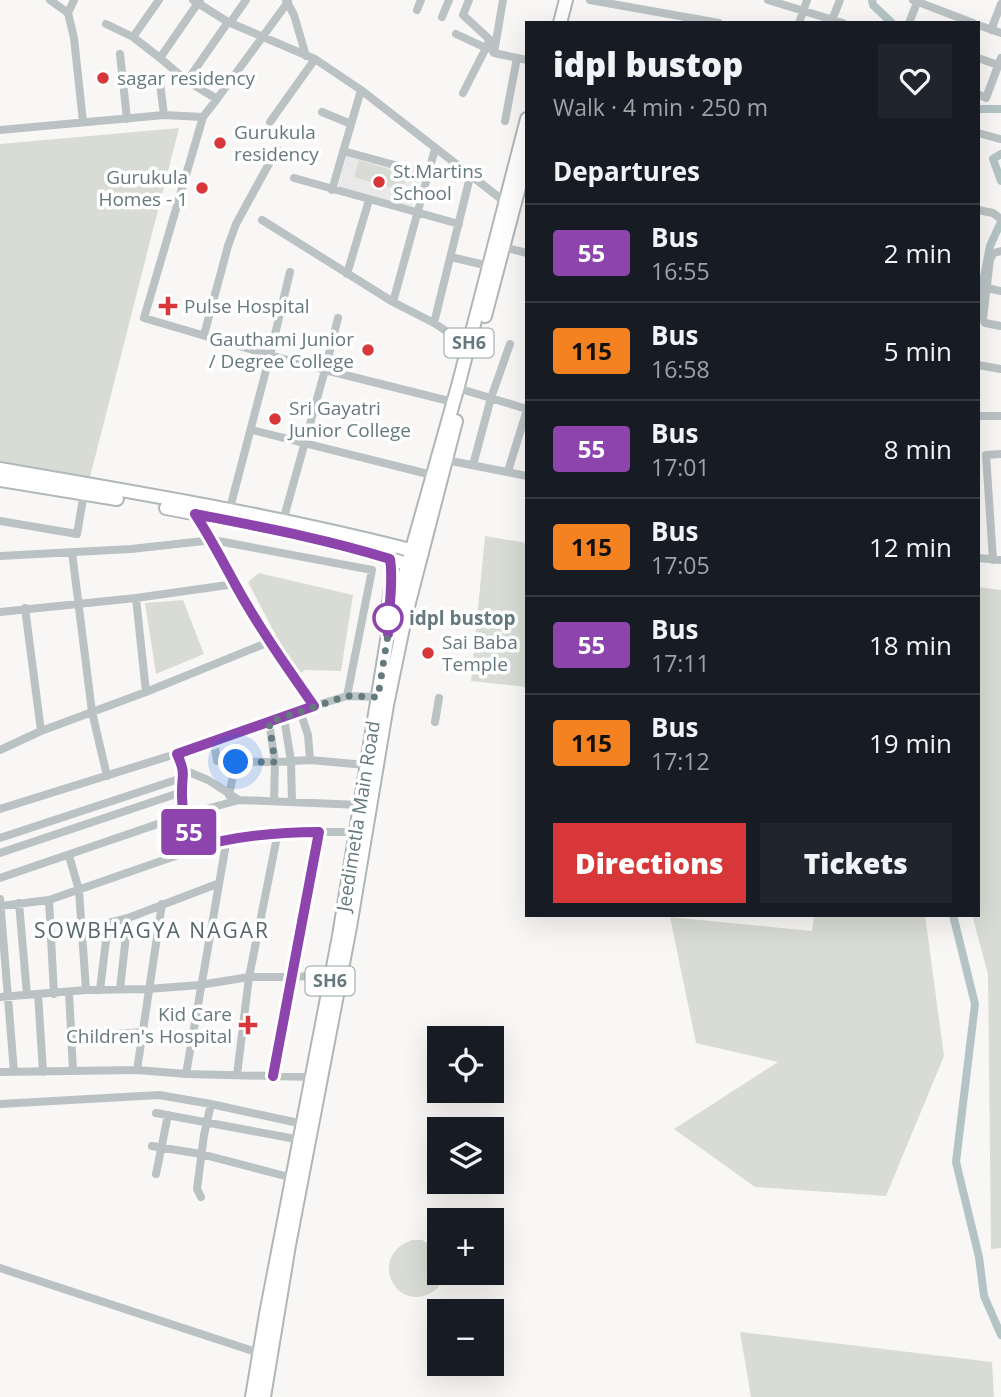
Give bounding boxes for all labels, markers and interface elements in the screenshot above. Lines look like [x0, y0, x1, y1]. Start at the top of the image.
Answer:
text: idpl bustop [553, 42, 743, 87]
button: heart [878, 44, 952, 118]
place label: sagar residency [117, 65, 256, 91]
marker: sagar residency [95, 70, 111, 86]
text: Walk · 4 min · 250 m [553, 91, 768, 123]
place label: Gurukula residency [234, 119, 319, 167]
marker: Gurukula residency [212, 135, 228, 151]
text: Departures [553, 153, 700, 189]
place label: St.Martins School [393, 158, 483, 206]
place label: Gurukula Homes - 1 [98, 164, 188, 212]
marker: St.Martins School [371, 174, 387, 190]
marker: Gurukula Homes - 1 [194, 180, 210, 196]
text: Bus [651, 219, 698, 255]
text: 2 min [884, 235, 952, 271]
text: 55 [578, 236, 605, 269]
text: 16:55 [651, 255, 710, 287]
place label: Pulse Hospital [184, 293, 310, 319]
marker: Pulse Hospital [158, 296, 178, 316]
text: Bus [651, 317, 698, 353]
place label: Gauthami Junior / Degree College [209, 326, 354, 374]
road number: SH6 [444, 328, 494, 358]
text: 5 min [884, 333, 952, 369]
text: 115 [571, 334, 612, 367]
marker: Gauthami Junior / Degree College [360, 342, 376, 358]
text: 16:58 [651, 353, 710, 385]
place label: Sri Gayatri Junior College [287, 395, 411, 443]
marker: Sri Gayatri Junior College [267, 411, 283, 427]
text: Bus [651, 415, 698, 451]
text: 8 min [884, 431, 952, 467]
text: 55 [578, 432, 605, 465]
text: 17:01 [651, 451, 710, 483]
text: Bus [651, 513, 698, 549]
text: 12 min [869, 529, 952, 565]
text: 115 [571, 530, 612, 563]
text: 17:05 [651, 549, 710, 581]
marker: idpl bustop [373, 603, 403, 633]
place label: idpl bustop [409, 605, 516, 631]
text: Bus [651, 611, 698, 647]
text: 18 min [869, 627, 952, 663]
text: 55 [578, 628, 605, 661]
place label: Sai Baba Temple [442, 629, 518, 677]
marker: Sai Baba Temple [420, 645, 436, 661]
text: 17:11 [651, 647, 710, 679]
text: Bus [651, 709, 698, 745]
street label: Jeedimetla Main Road [330, 719, 386, 915]
text: 19 min [869, 725, 952, 761]
text: 115 [571, 726, 612, 759]
your location [218, 744, 253, 779]
text: 17:12 [651, 745, 710, 777]
line badge: 55 [158, 809, 220, 855]
text: 55 [175, 815, 203, 848]
button: Directions [553, 823, 746, 903]
button: Tickets [760, 823, 952, 903]
district label: SOWBHAGYA NAGAR [34, 916, 270, 944]
road number: SH6 [306, 966, 354, 996]
place label: Kid Care Children's Hospital [66, 1001, 232, 1049]
marker: Kid Care Children's Hospital [238, 1015, 258, 1035]
map controls [427, 1026, 504, 1376]
button: locate [427, 1026, 504, 1103]
button: layers [427, 1117, 504, 1194]
button: + [427, 1208, 504, 1285]
button: − [427, 1299, 504, 1376]

